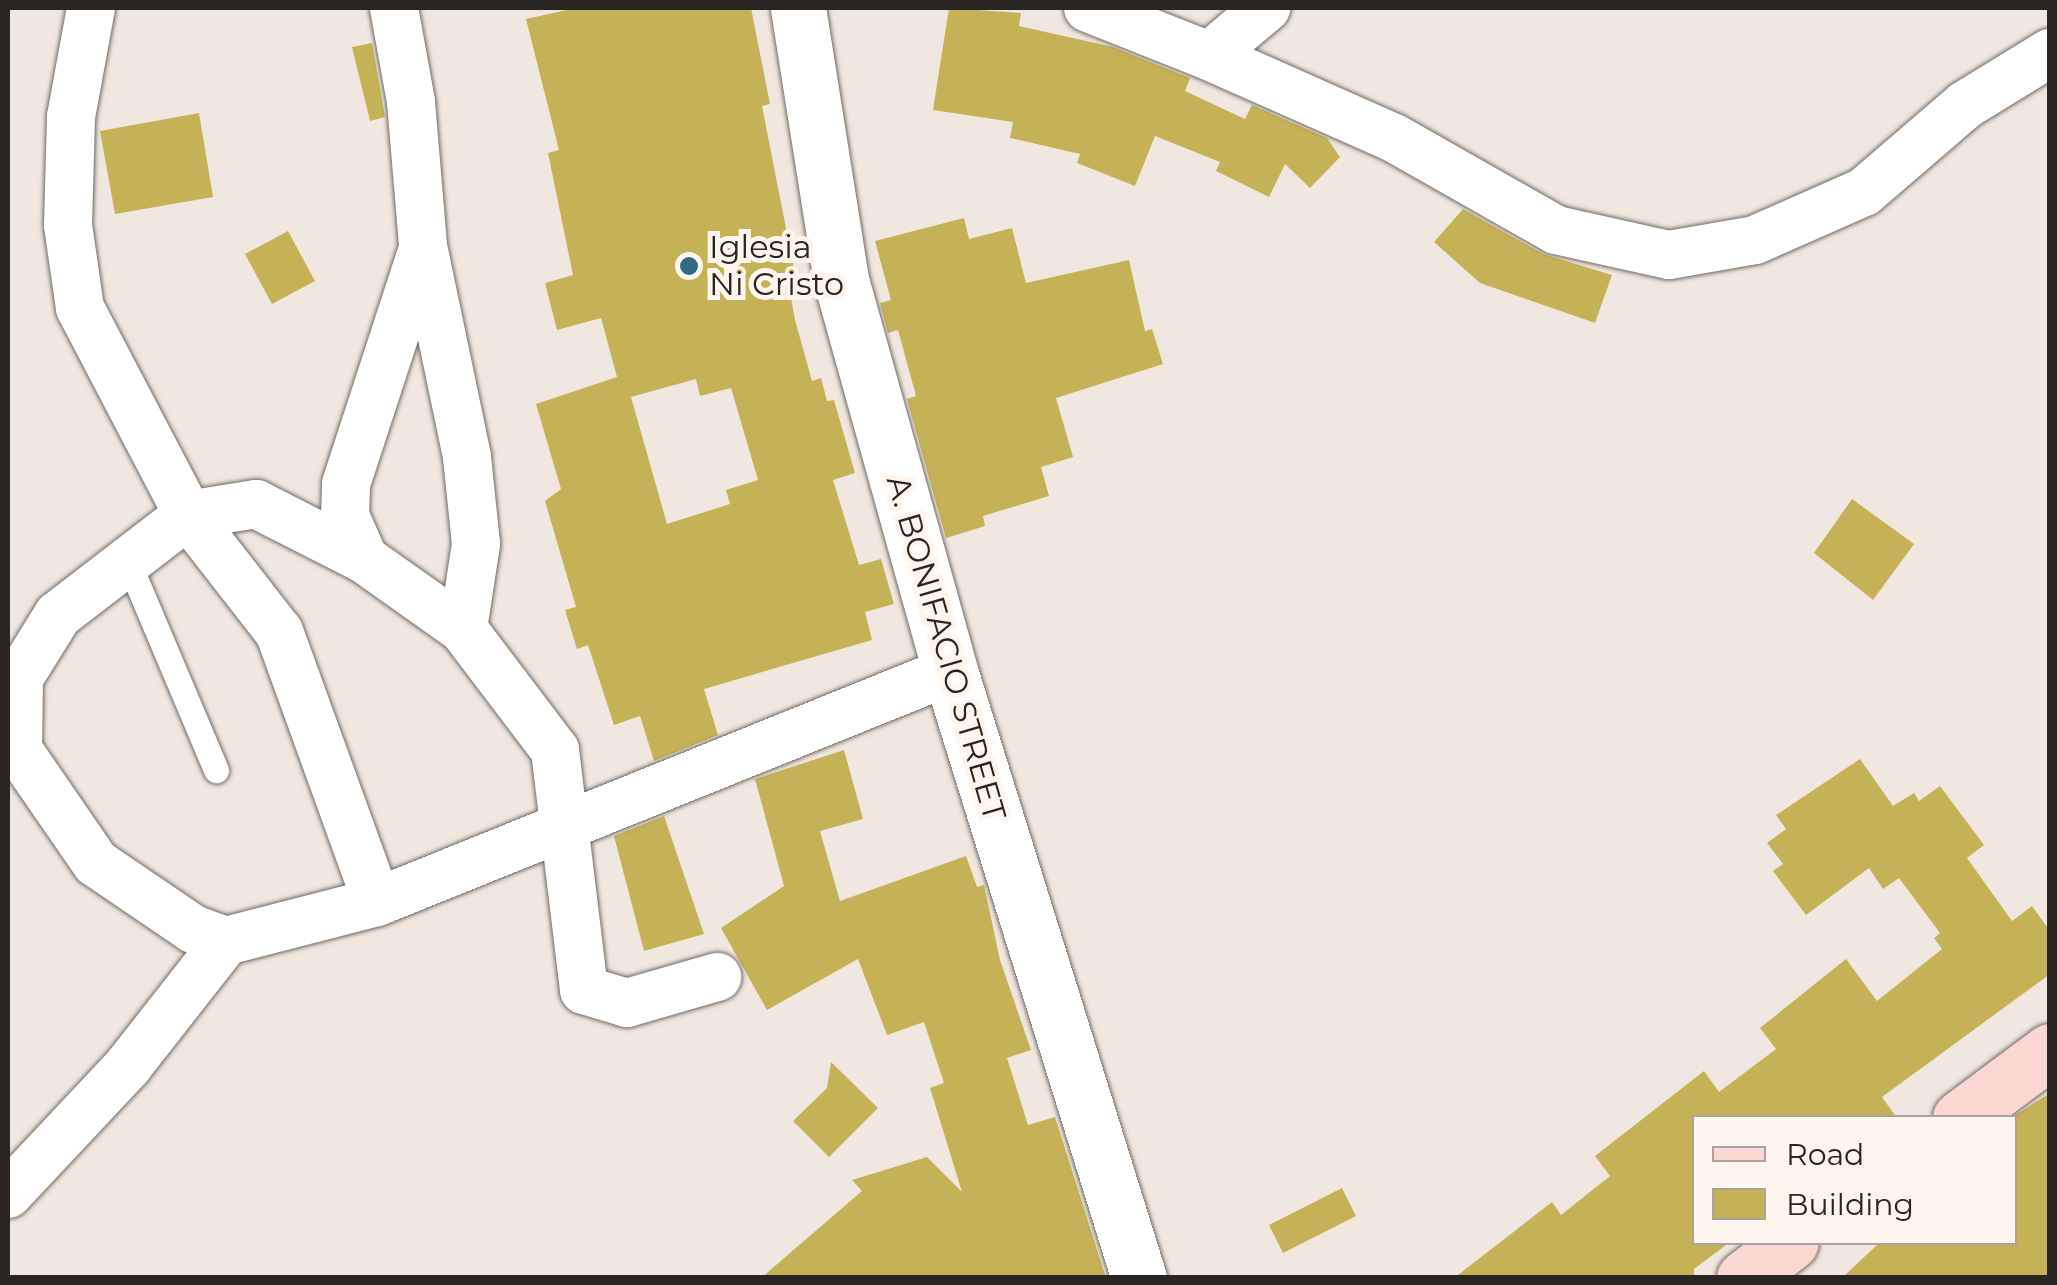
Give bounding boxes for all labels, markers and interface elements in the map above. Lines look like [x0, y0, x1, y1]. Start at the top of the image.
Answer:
place label: Iglesia Ni Cristo [709, 229, 844, 304]
marker: Iglesia Ni Cristo [678, 255, 700, 277]
street label: A. BONIFACIO STREET [878, 471, 1014, 825]
legend [1692, 1115, 2017, 1245]
text: Road [1786, 1136, 1864, 1173]
text: Building [1786, 1186, 1914, 1223]

